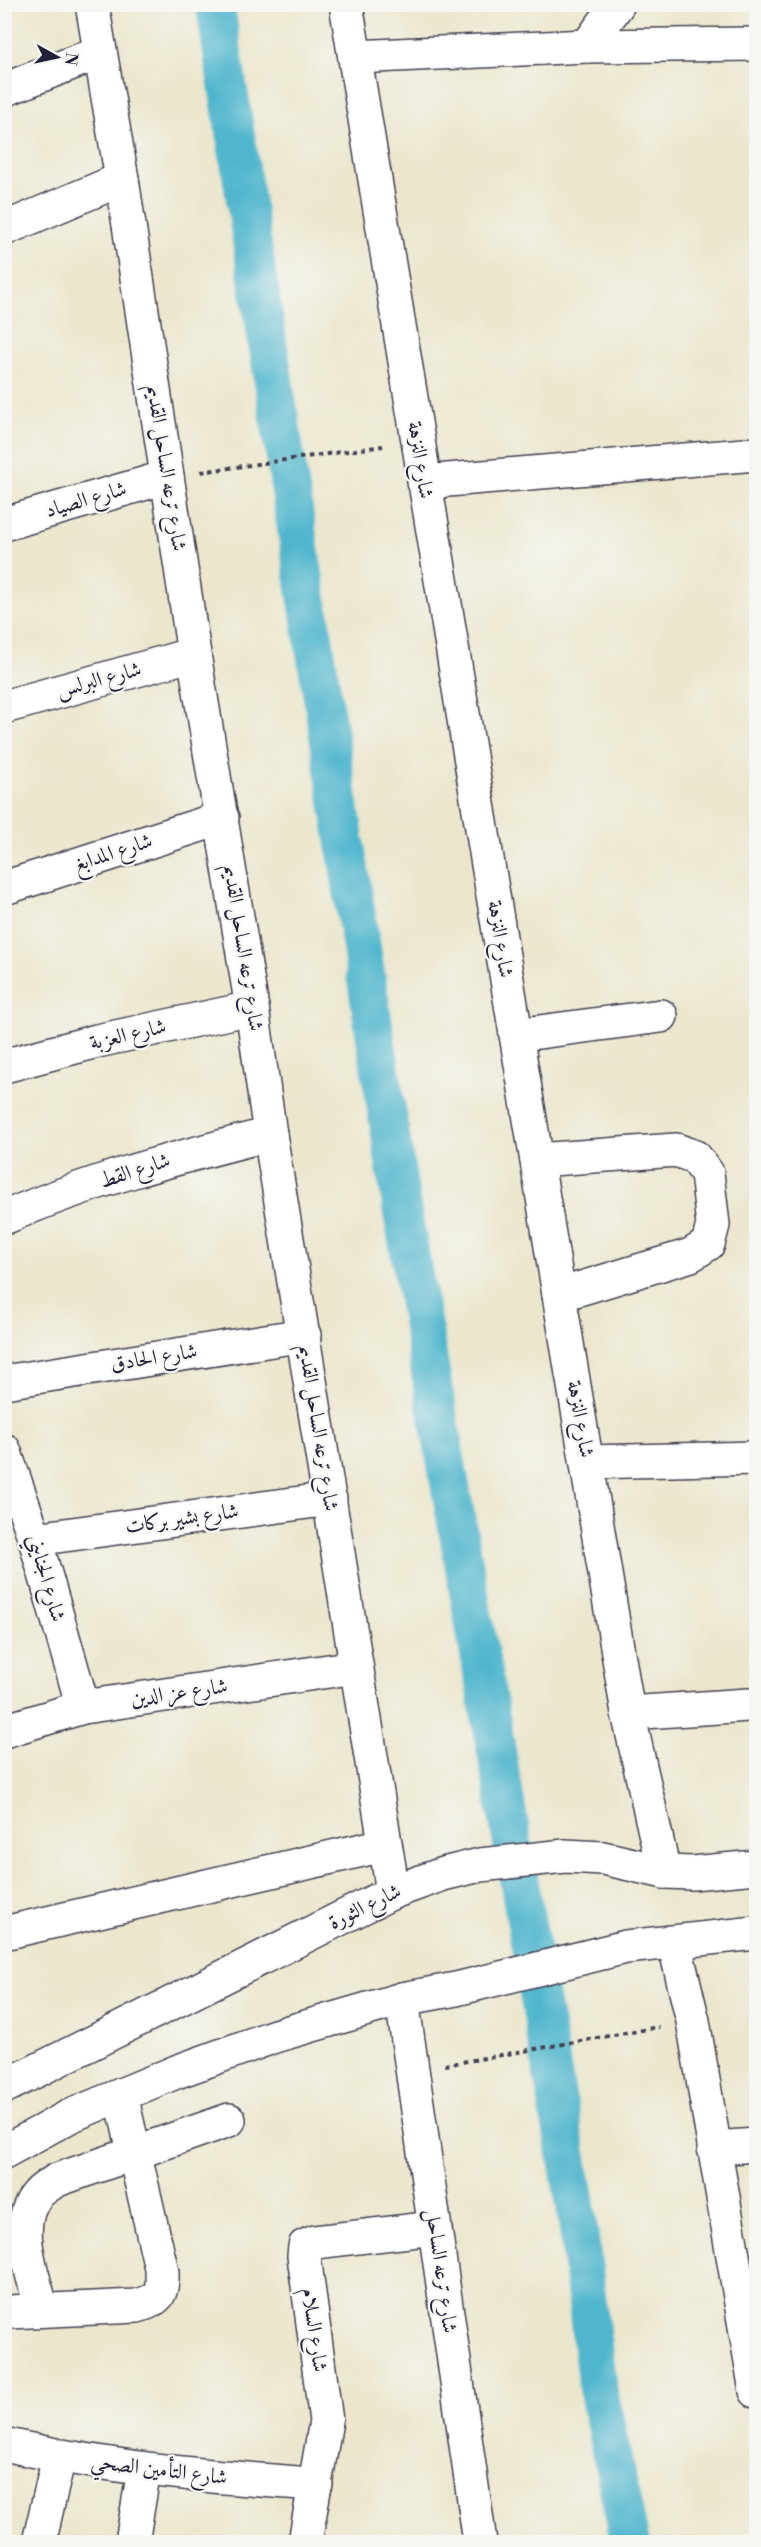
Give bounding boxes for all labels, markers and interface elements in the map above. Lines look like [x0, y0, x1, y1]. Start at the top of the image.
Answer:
north arrow [27, 27, 87, 87]
text: N [60, 51, 82, 67]
street label: شارع ترعه الساحل القديم [136, 383, 192, 554]
street label: شارع النزهة [397, 419, 439, 501]
street label: شارع الصياد [42, 476, 131, 528]
street label: شارع البرلس [54, 656, 145, 708]
street label: شارع المدابغ [70, 828, 157, 883]
street label: شارع ترعه الساحل القديم [213, 863, 269, 1034]
street label: شارع النزهة [477, 898, 519, 980]
street label: شارع العزبة [87, 1014, 170, 1060]
street label: شارع القط [96, 1147, 175, 1198]
street label: شارع الحادق [109, 1338, 200, 1382]
street label: شارع ترعه الساحل القديم [288, 1343, 344, 1514]
street label: شارع النزهة [556, 1378, 600, 1460]
street label: شارع بشير بركات [124, 1498, 241, 1544]
street label: شارع الجنايني [16, 1531, 71, 1626]
street label: شارع عز الدين [129, 1673, 230, 1717]
street label: شارع الثورة [324, 1878, 407, 1939]
street label: شارع ترعه الساحل [415, 2207, 463, 2335]
street label: شارع السلام [291, 2286, 333, 2374]
street label: شارع التأمين الصحي [89, 2446, 229, 2497]

